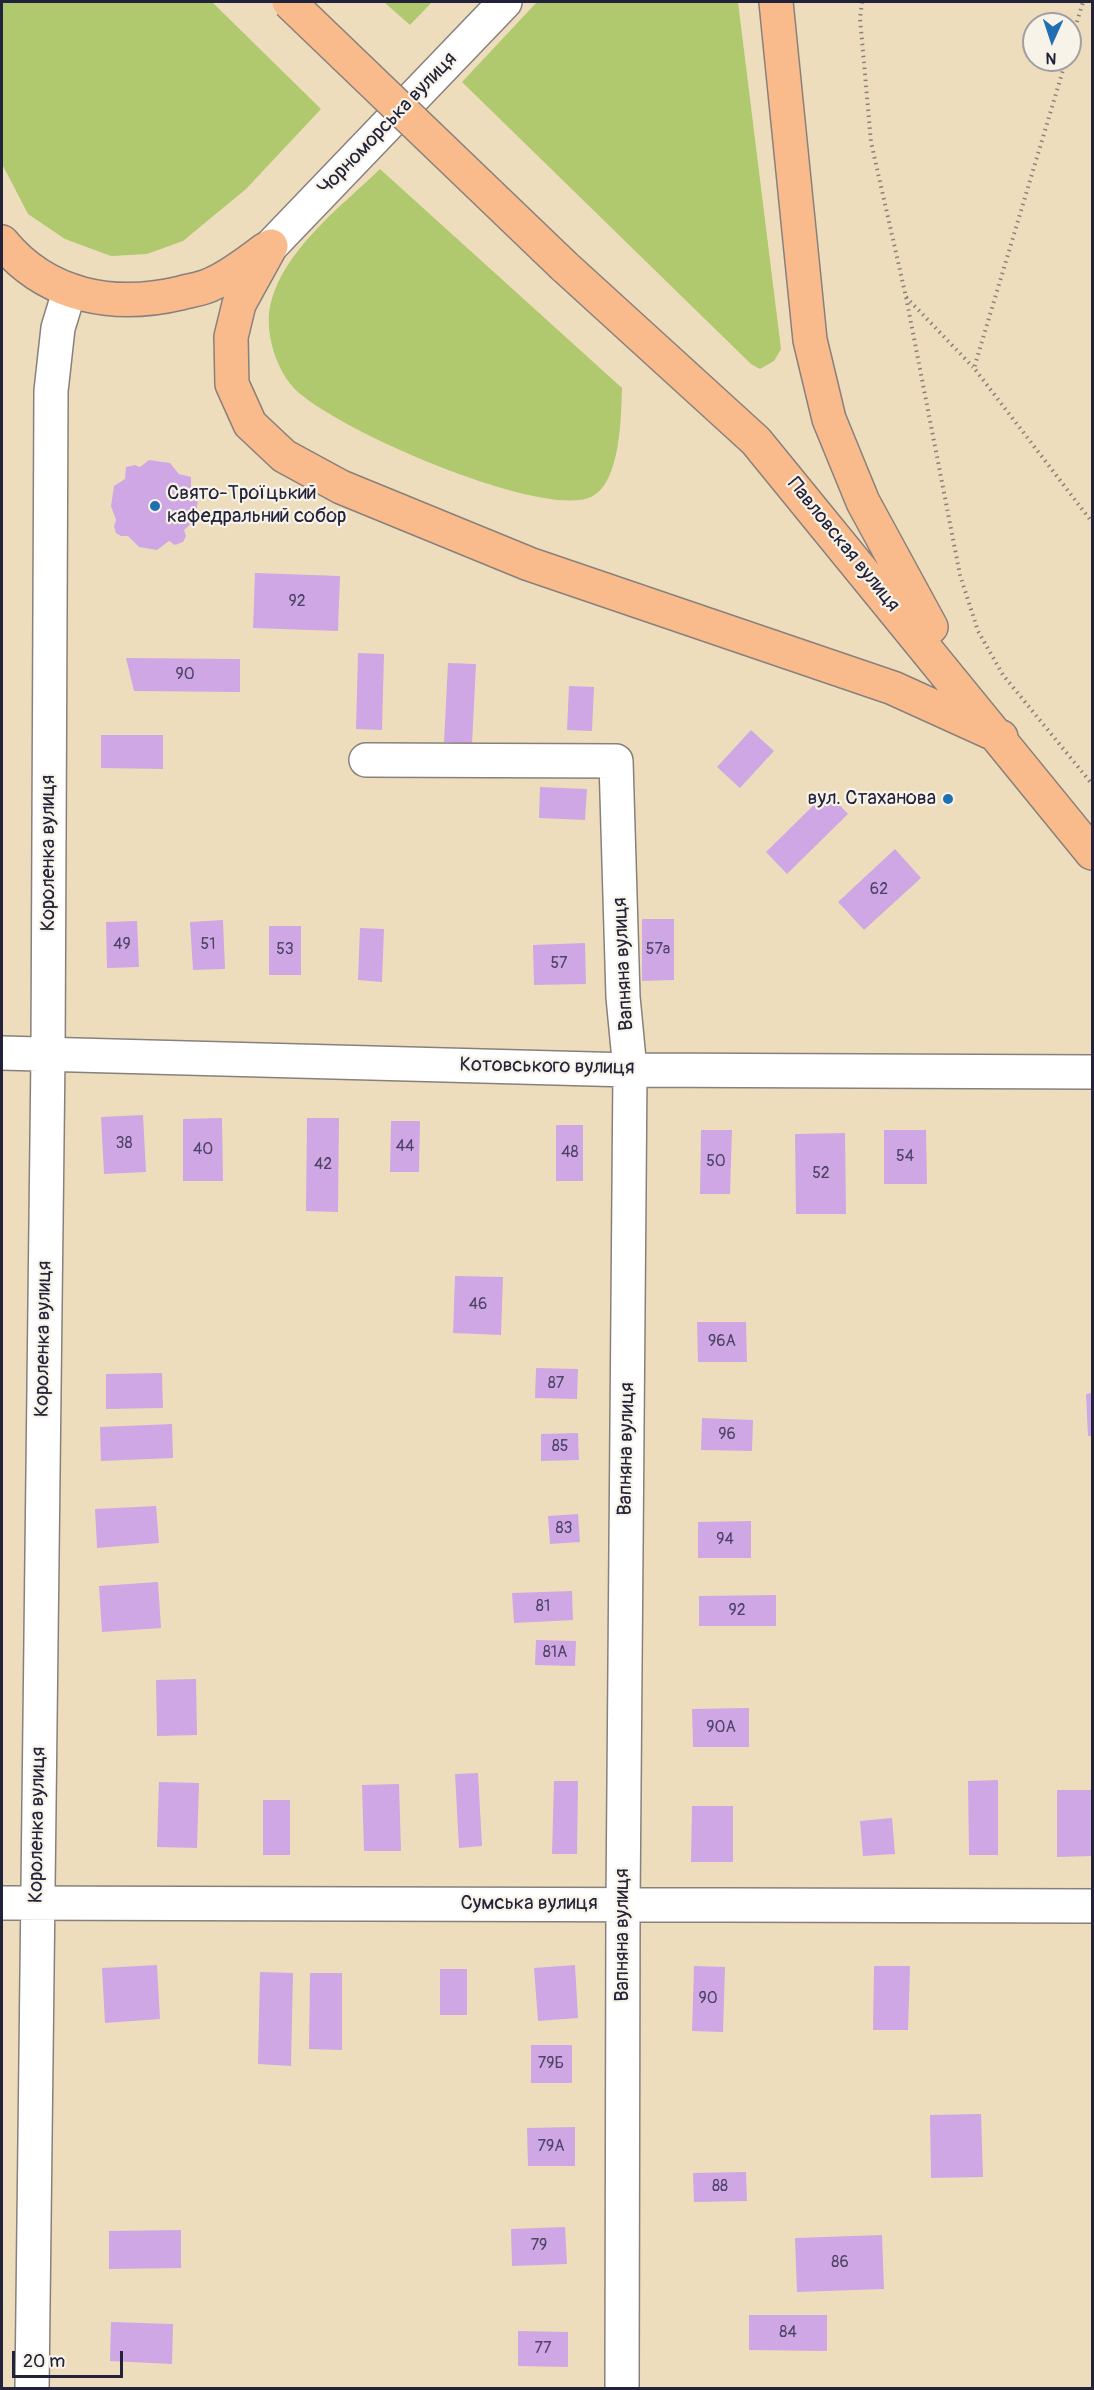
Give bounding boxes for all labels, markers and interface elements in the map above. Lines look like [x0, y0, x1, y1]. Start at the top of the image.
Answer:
north arrow [1022, 12, 1082, 72]
street label: Чорноморська вулиця [314, 48, 462, 200]
text: N [1045, 48, 1057, 68]
street label: Павловская вулиця [782, 473, 904, 617]
place label: Свято-Троїцький кафедральний собор [167, 482, 346, 529]
marker: Свято-Троїцький кафедральний собор [148, 499, 162, 513]
house number: 92 [288, 592, 306, 612]
house number: 90 [175, 665, 195, 685]
street label: Короленка вулиця [37, 775, 61, 931]
place label: вул. Стаханова [808, 787, 936, 811]
marker: вул. Стаханова [941, 792, 955, 806]
house number: 62 [870, 880, 888, 900]
street label: Вапняна вулиця [609, 897, 639, 1031]
house number: 49 [113, 935, 131, 955]
house number: 51 [201, 935, 215, 955]
house number: 53 [276, 940, 294, 960]
house number: 57а [646, 940, 670, 960]
house number: 57 [550, 954, 568, 974]
street label: Котовського вулиця [459, 1053, 635, 1081]
house number: 38 [116, 1134, 132, 1154]
house number: 44 [396, 1137, 414, 1157]
house number: 40 [193, 1140, 213, 1160]
house number: 48 [561, 1143, 579, 1163]
house number: 54 [896, 1147, 914, 1167]
house number: 50 [706, 1152, 726, 1172]
house number: 42 [314, 1155, 332, 1175]
house number: 52 [812, 1164, 830, 1184]
street label: Короленка вулиця [31, 1261, 57, 1417]
house number: 46 [469, 1295, 487, 1315]
house number: 96А [708, 1332, 736, 1352]
house number: 87 [548, 1374, 564, 1394]
street label: Вапняна вулиця [614, 1382, 640, 1516]
house number: 96 [718, 1425, 736, 1445]
house number: 85 [552, 1437, 568, 1457]
house number: 83 [556, 1519, 572, 1539]
house number: 94 [716, 1530, 734, 1550]
house number: 81 [536, 1597, 550, 1617]
house number: 92 [728, 1601, 746, 1621]
house number: 81А [543, 1643, 567, 1663]
house number: 90А [706, 1718, 736, 1738]
street label: Короленка вулиця [25, 1747, 51, 1903]
street label: Вапняна вулиця [611, 1868, 635, 2002]
street label: Сумська вулиця [460, 1892, 598, 1916]
house number: 90 [698, 1989, 718, 2009]
house number: 79Б [538, 2054, 564, 2074]
house number: 79А [537, 2137, 565, 2157]
house number: 88 [712, 2177, 728, 2197]
house number: 79 [531, 2236, 547, 2256]
house number: 86 [831, 2253, 849, 2273]
house number: 84 [779, 2323, 797, 2343]
scale bar [15, 2339, 126, 2377]
house number: 77 [535, 2339, 551, 2359]
text: 20 m [23, 2350, 65, 2373]

